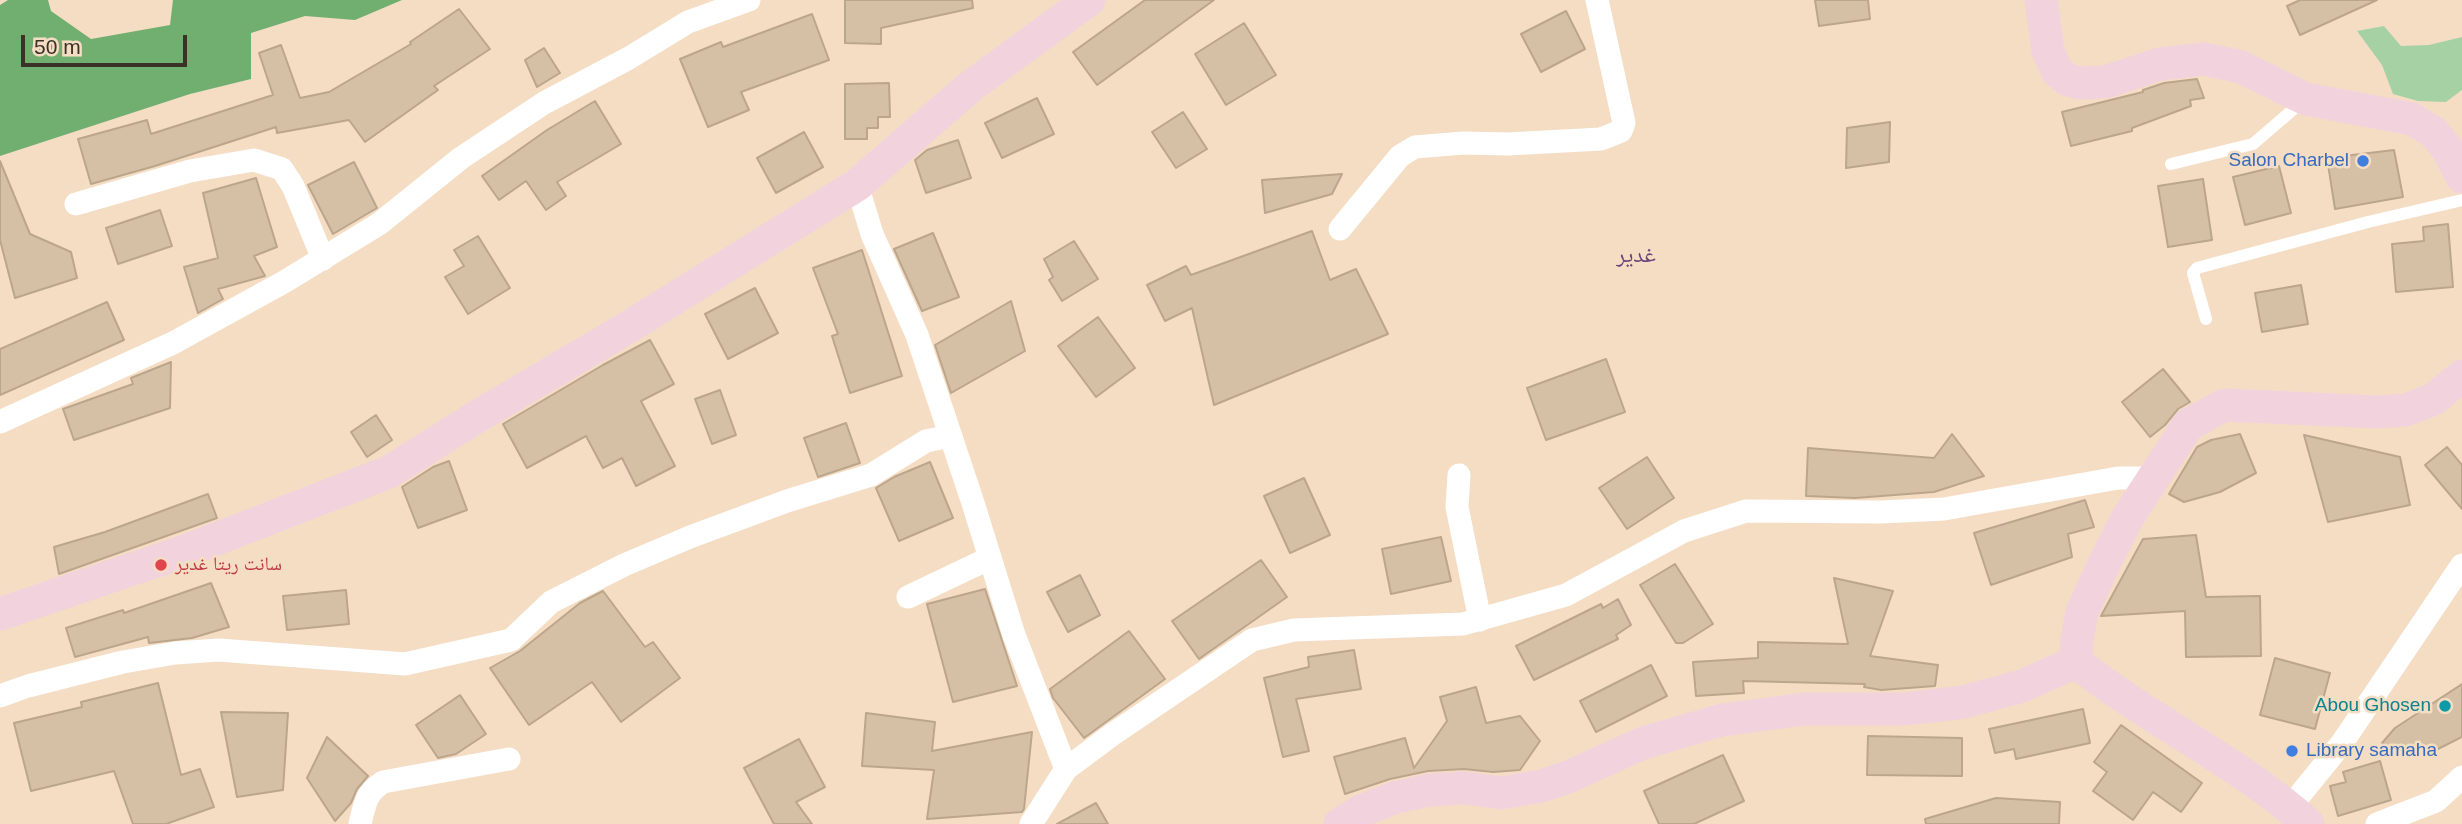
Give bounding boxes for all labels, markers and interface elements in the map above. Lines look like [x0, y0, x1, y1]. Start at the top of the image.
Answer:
scale bar [24, 21, 191, 65]
text: 50 m [34, 35, 81, 58]
place label: Salon Charbel [2229, 150, 2349, 172]
marker: Salon Charbel [2355, 153, 2371, 169]
district label: غدير [1616, 242, 1656, 270]
place label: سانت ريتا غدير [175, 554, 282, 576]
marker: سانت ريتا غدير [153, 557, 169, 573]
place label: Abou Ghosen [2315, 695, 2431, 717]
marker: Abou Ghosen [2437, 698, 2453, 714]
place label: Library samaha [2306, 740, 2437, 762]
marker: Library samaha [2284, 743, 2300, 759]

